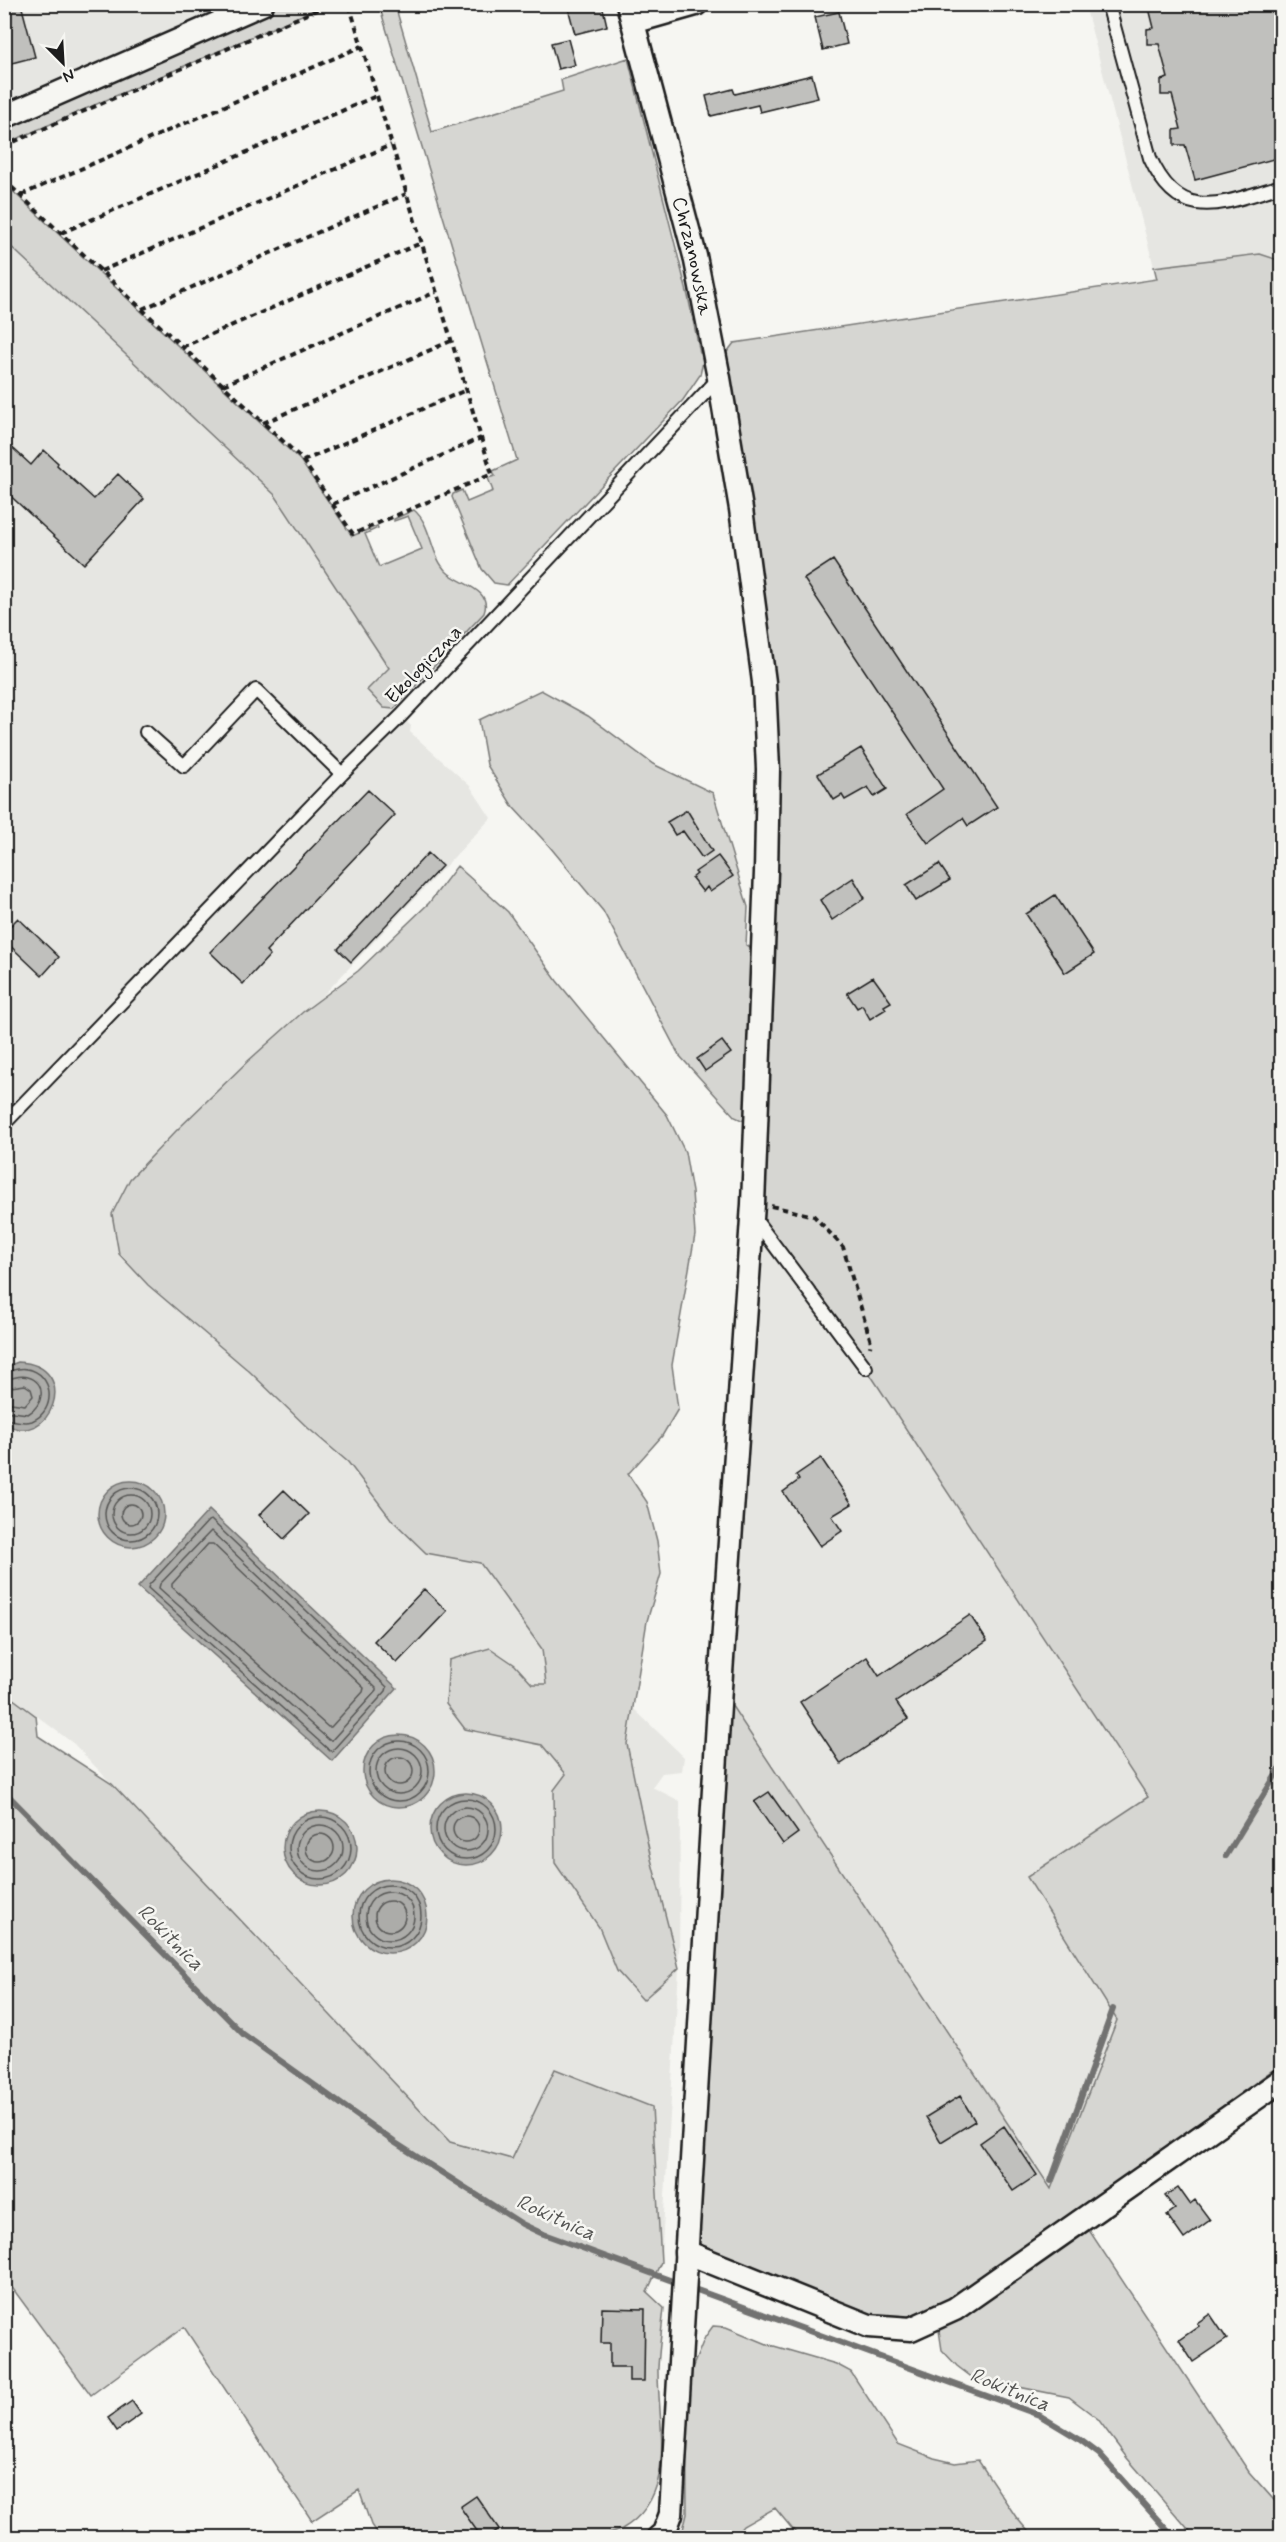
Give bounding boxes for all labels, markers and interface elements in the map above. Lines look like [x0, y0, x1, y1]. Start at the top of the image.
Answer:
north arrow [33, 33, 93, 93]
text: N [59, 64, 78, 87]
street label: Chrzanowska [665, 194, 718, 318]
street label: Ekologiczna [380, 620, 469, 711]
water label: Rokitnica [131, 1898, 210, 1977]
water label: Rokitnica [512, 2188, 600, 2248]
water label: Rokitnica [966, 2361, 1054, 2419]

